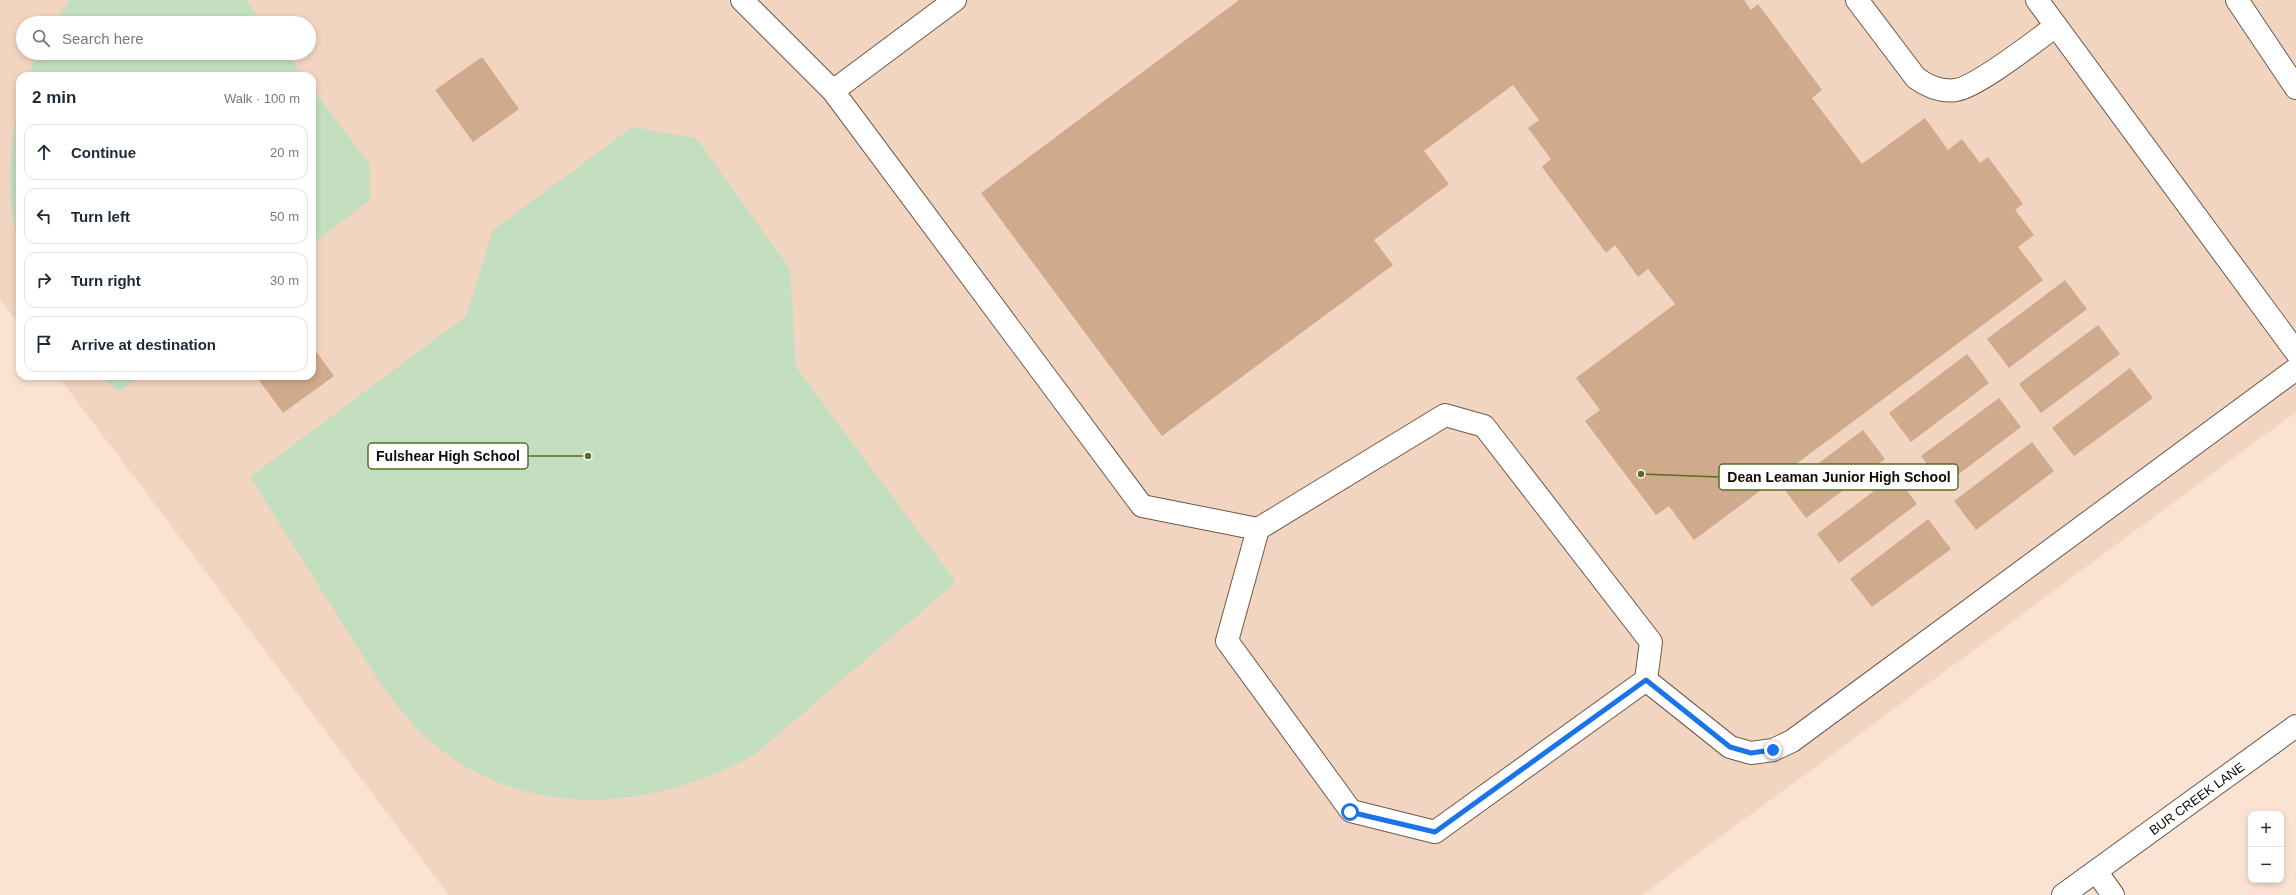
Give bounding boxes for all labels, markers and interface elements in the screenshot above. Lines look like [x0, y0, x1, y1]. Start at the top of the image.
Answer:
search box [16, 16, 316, 60]
icon: search [30, 27, 52, 49]
text: Search here [62, 30, 144, 47]
text: 2 min [32, 88, 76, 107]
text: Walk · 100 m [224, 91, 300, 106]
icon: ahead [33, 141, 55, 163]
text: Continue [71, 144, 136, 161]
text: 20 m [270, 145, 299, 160]
icon: left [33, 205, 55, 227]
text: Turn left [71, 208, 130, 225]
text: 50 m [270, 209, 299, 224]
icon: right [33, 269, 55, 291]
text: Turn right [71, 272, 141, 289]
text: 30 m [270, 273, 299, 288]
icon: arrive [33, 333, 55, 355]
text: Arrive at destination [71, 336, 216, 353]
callout: Fulshear High School [368, 443, 528, 469]
text: Fulshear High School [376, 448, 520, 464]
callout: Dean Leaman Junior High School [1719, 464, 1958, 490]
text: Dean Leaman Junior High School [1727, 469, 1951, 485]
route end [1764, 741, 1782, 759]
street label: BUR CREEK LANE [2147, 759, 2247, 838]
route start [1341, 803, 1359, 821]
map controls [2248, 811, 2284, 883]
button: + [2248, 811, 2284, 847]
button: − [2248, 847, 2284, 883]

